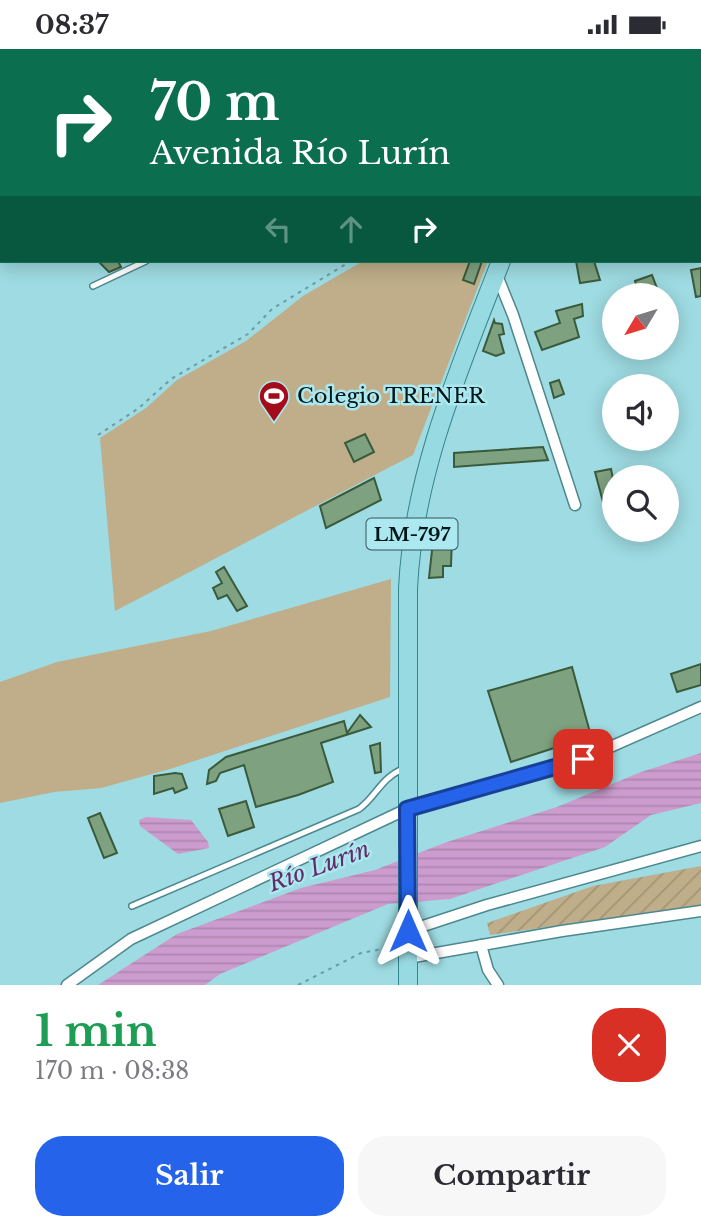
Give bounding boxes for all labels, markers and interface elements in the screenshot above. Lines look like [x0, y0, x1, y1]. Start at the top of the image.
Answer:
text: 08:37 [35, 9, 109, 41]
text: 70 m [150, 72, 280, 133]
icon: right [35, 77, 126, 168]
text: Avenida Río Lurín [150, 133, 450, 173]
icon: left [259, 210, 297, 248]
icon: ahead [332, 210, 370, 248]
icon: right [405, 210, 443, 248]
north arrow [602, 283, 679, 361]
map controls [602, 283, 679, 542]
button: sound [602, 374, 679, 451]
sports icon: Colegio TRENER [257, 379, 291, 423]
place label: Colegio TRENER [297, 383, 486, 409]
button: search [602, 465, 679, 542]
road number: LM-797 [366, 519, 458, 549]
pin [553, 729, 613, 789]
icon: arrive [564, 740, 602, 778]
water label: Río Lurín [263, 835, 374, 898]
position arrow [371, 894, 445, 968]
text: 1 min [35, 1005, 157, 1057]
button: close [592, 1008, 666, 1082]
text: 170 m · 08:38 [35, 1057, 189, 1085]
button: Salir [35, 1136, 344, 1216]
button: Compartir [358, 1136, 666, 1216]

